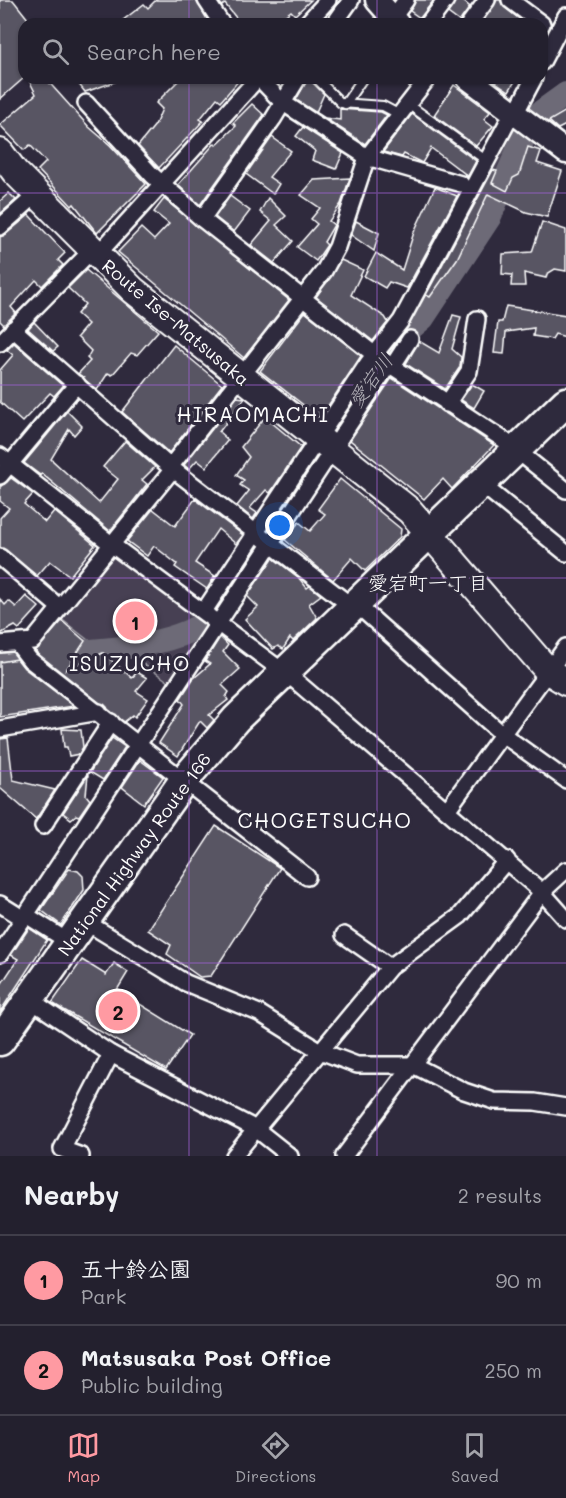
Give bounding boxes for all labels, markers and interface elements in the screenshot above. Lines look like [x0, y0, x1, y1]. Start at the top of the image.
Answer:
search box [18, 18, 548, 84]
icon: search [39, 35, 72, 68]
text: Search here [87, 37, 221, 66]
street label: Route Ise-Matsusaka [97, 253, 255, 391]
water label: 愛宕川 [342, 348, 398, 412]
district label: HIRAOMACHI [177, 400, 329, 427]
your location [265, 511, 294, 540]
district label: 愛宕町一丁目 [368, 569, 488, 595]
pin: 1 [116, 598, 154, 644]
district label: ISUZUCHO [69, 649, 191, 676]
street label: National Highway Route 166 [52, 747, 216, 961]
district label: CHOGETSUCHO [238, 806, 412, 833]
pin: 2 [98, 988, 138, 1034]
text: Nearby [24, 1178, 119, 1212]
text: 2 results [458, 1182, 542, 1208]
text: 五十鈴公園 [81, 1254, 191, 1283]
text: 1 [39, 1267, 48, 1293]
text: 90 m [496, 1267, 542, 1293]
text: Park [81, 1283, 126, 1309]
text: Matsusaka Post Office [81, 1343, 331, 1372]
text: 2 [38, 1357, 49, 1383]
text: 250 m [485, 1357, 542, 1383]
text: Public building [81, 1372, 223, 1398]
tab: Map [67, 1429, 100, 1486]
tab: Directions [235, 1429, 316, 1486]
tab: Saved [451, 1429, 499, 1486]

